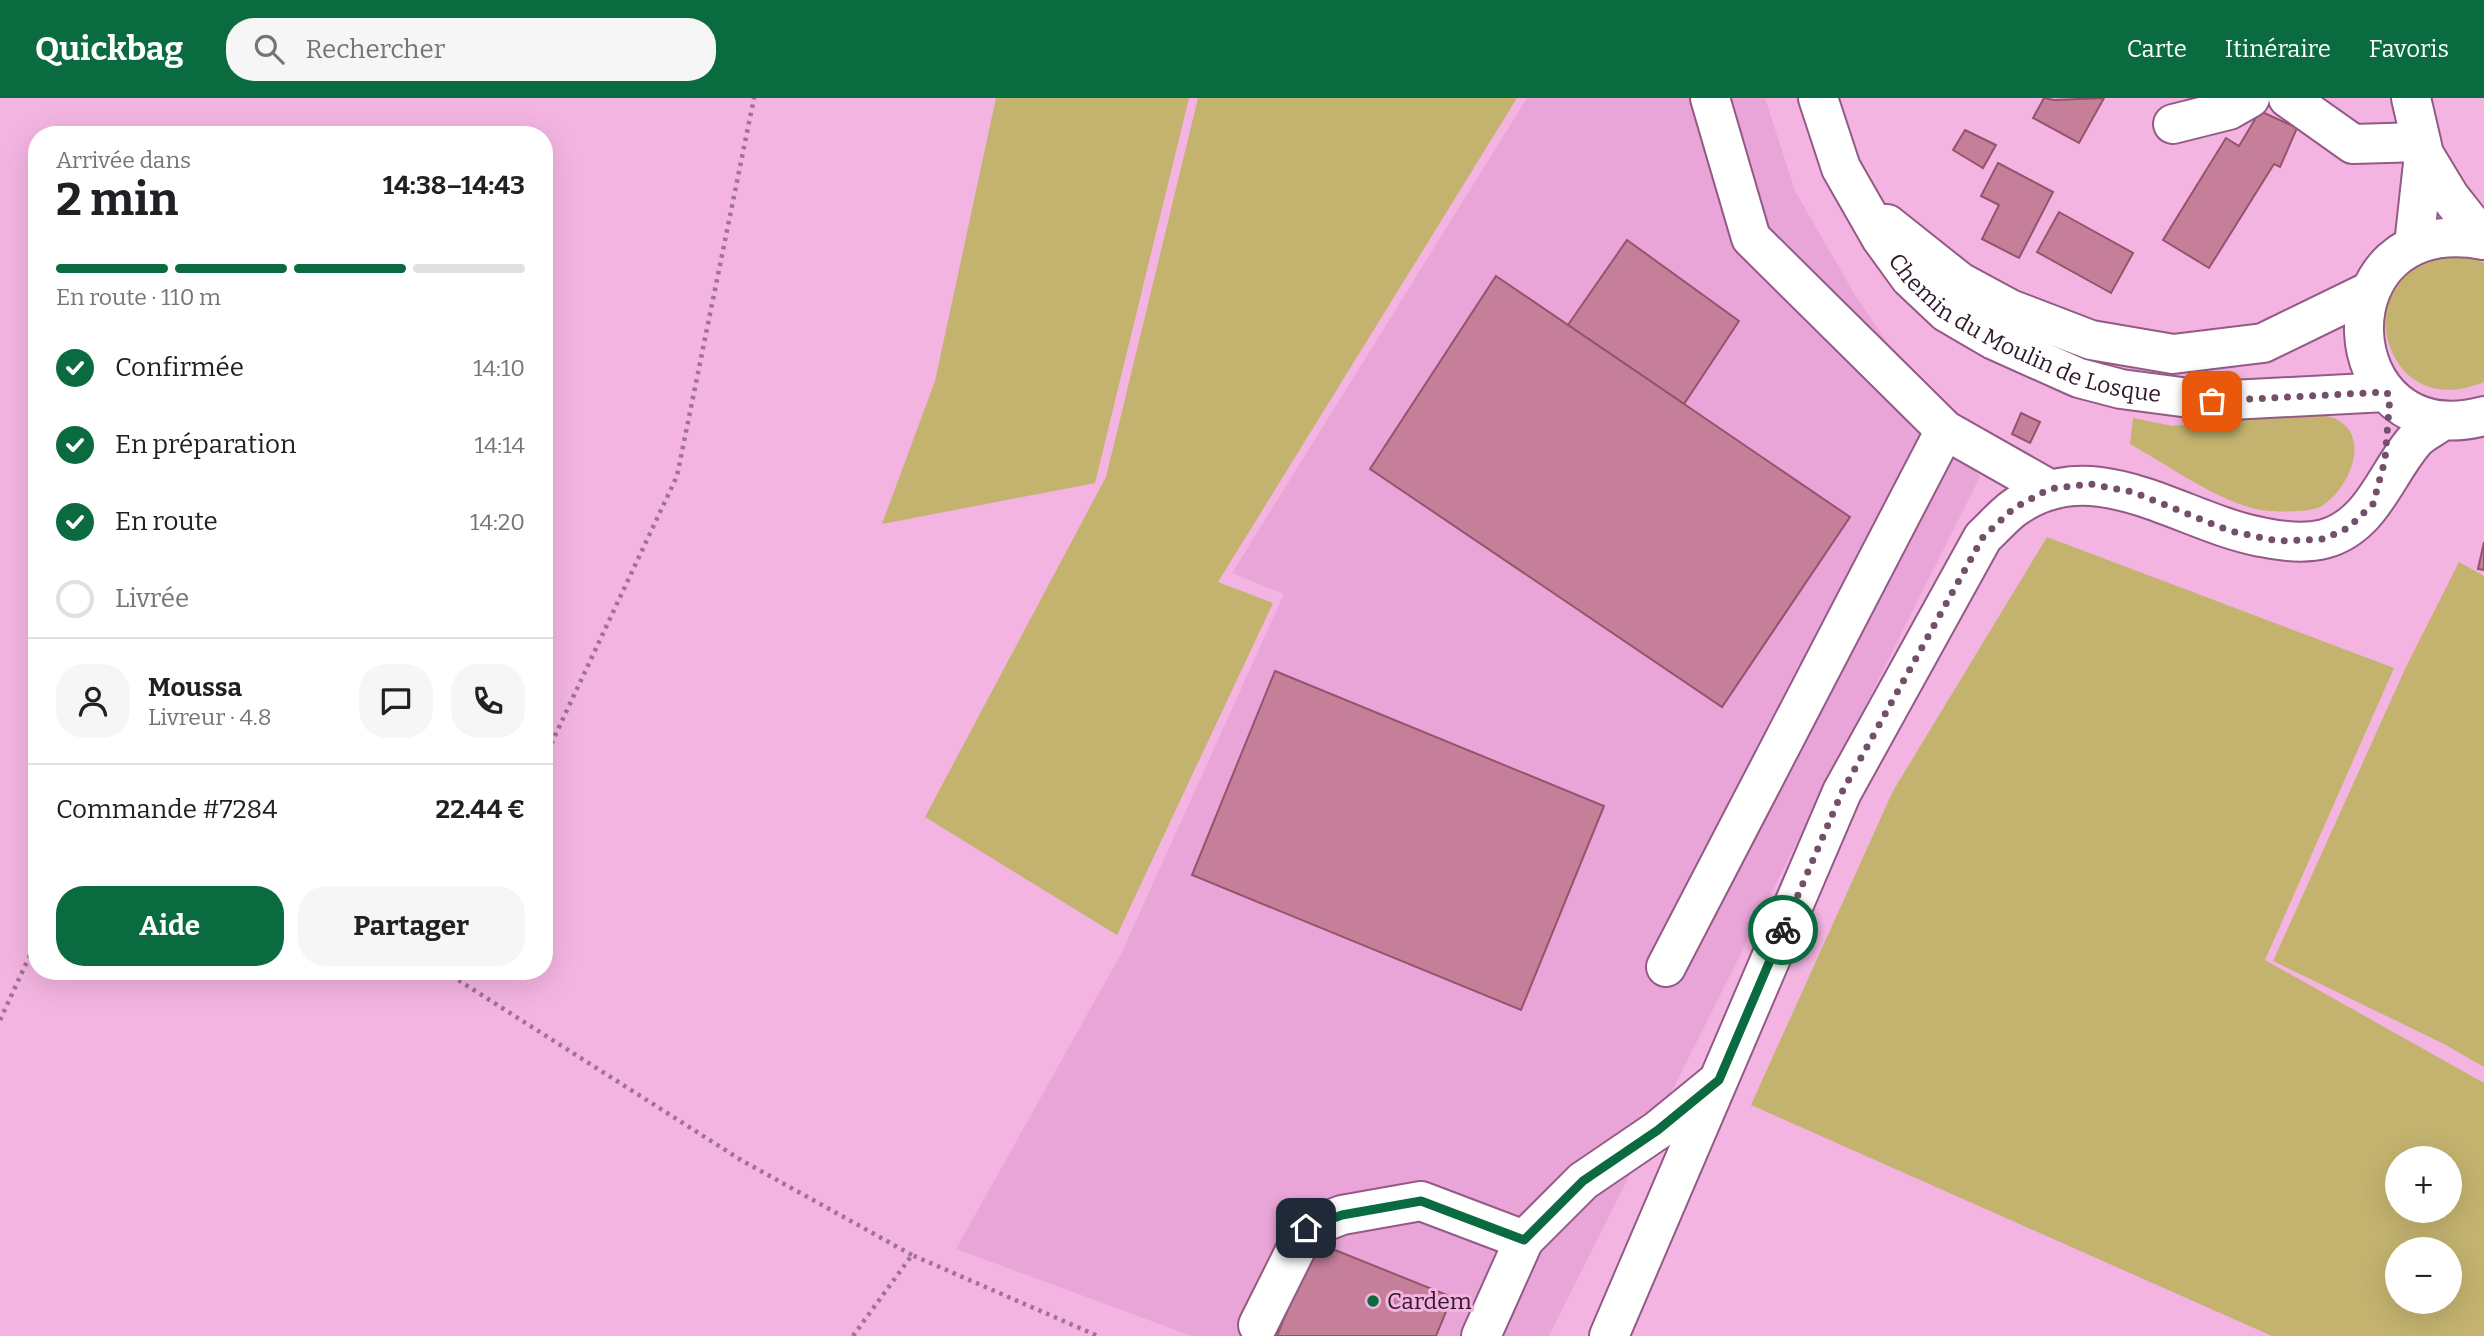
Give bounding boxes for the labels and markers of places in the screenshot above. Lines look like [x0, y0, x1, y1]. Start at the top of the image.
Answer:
pin [2182, 371, 2242, 431]
pin [1276, 1198, 1336, 1258]
place label: Cardem [1387, 1287, 1472, 1315]
marker: Cardem [1365, 1293, 1381, 1309]

